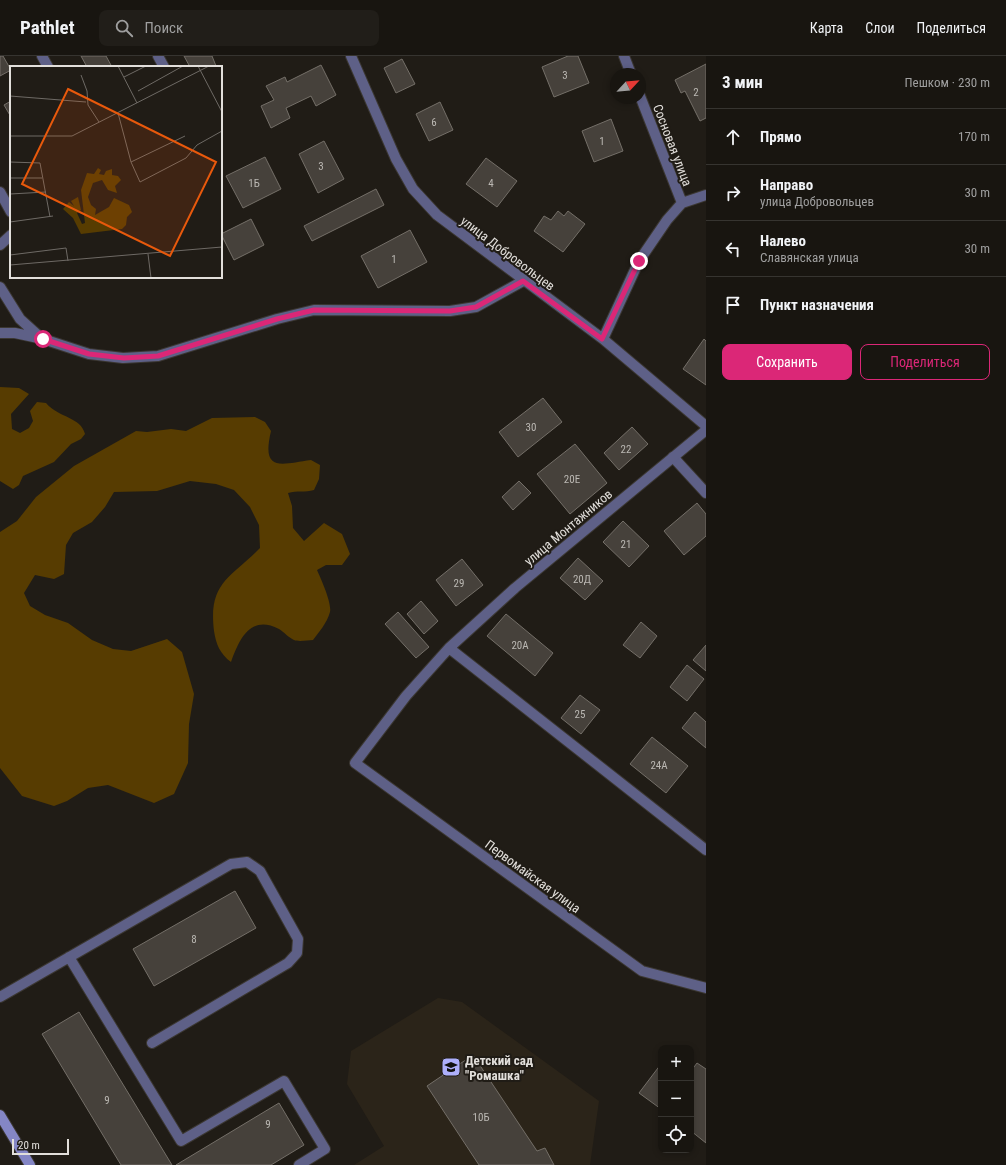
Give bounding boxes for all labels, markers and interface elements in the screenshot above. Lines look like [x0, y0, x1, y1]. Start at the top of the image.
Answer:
search box [99, 10, 379, 46]
text: Pathlet [20, 16, 75, 39]
icon: search [113, 17, 135, 39]
text: Поиск [145, 19, 183, 37]
text: Карта [810, 20, 843, 36]
text: Слои [865, 20, 895, 36]
text: Поделиться [917, 20, 986, 36]
inset map [10, 66, 222, 278]
north arrow [610, 68, 646, 104]
house number: 3 [562, 69, 568, 82]
text: 3 мин [722, 72, 763, 92]
text: Пешком · 230 m [904, 75, 990, 90]
house number: 2 [693, 86, 699, 99]
street label: Сосновая улица [650, 102, 695, 188]
house number: 6 [431, 116, 437, 129]
icon: ahead [722, 126, 744, 148]
text: Прямо [760, 128, 801, 146]
text: 170 m [958, 129, 990, 144]
house number: 1 [599, 135, 605, 148]
house number: 3 [318, 160, 324, 173]
text: Направо [760, 176, 813, 194]
house number: 1Б [248, 177, 260, 190]
house number: 4 [488, 177, 494, 190]
icon: right [722, 182, 744, 204]
text: 30 m [964, 185, 990, 200]
text: улица Добровольцев [760, 194, 874, 209]
street label: улица Добровольцев [458, 213, 558, 294]
text: Налево [760, 232, 806, 250]
icon: left [722, 238, 744, 260]
text: 30 m [964, 241, 990, 256]
text: Славянская улица [760, 250, 859, 265]
route end [630, 252, 648, 270]
house number: 1 [391, 253, 397, 266]
icon: arrive [722, 294, 744, 316]
text: Пункт назначения [760, 296, 874, 314]
route start [34, 330, 52, 348]
button: Сохранить [722, 344, 852, 380]
button: Поделиться [860, 344, 990, 380]
house number: 30 [526, 421, 536, 434]
house number: 22 [621, 443, 631, 456]
house number: 20Е [564, 473, 581, 486]
street label: улица Монтажников [521, 486, 615, 569]
house number: 21 [621, 538, 631, 551]
house number: 20Д [573, 573, 591, 586]
house number: 29 [454, 577, 464, 590]
house number: 20А [511, 639, 529, 652]
house number: 25 [575, 708, 585, 721]
house number: 24А [650, 759, 668, 772]
street label: Первомайская улица [482, 837, 583, 916]
house number: 8 [191, 933, 197, 946]
map controls [658, 1045, 694, 1153]
button: + [658, 1045, 694, 1081]
place label: Детский сад "Ромашка" [465, 1053, 534, 1083]
school or university icon: Детский сад "Ромашка" [440, 1056, 462, 1078]
button: − [658, 1081, 694, 1117]
house number: 9 [104, 1094, 110, 1107]
house number: 10Б [473, 1111, 489, 1124]
button: locate [658, 1117, 694, 1153]
house number: 9 [265, 1118, 271, 1131]
scale bar [12, 1137, 69, 1156]
text: 20 m [18, 1139, 40, 1152]

